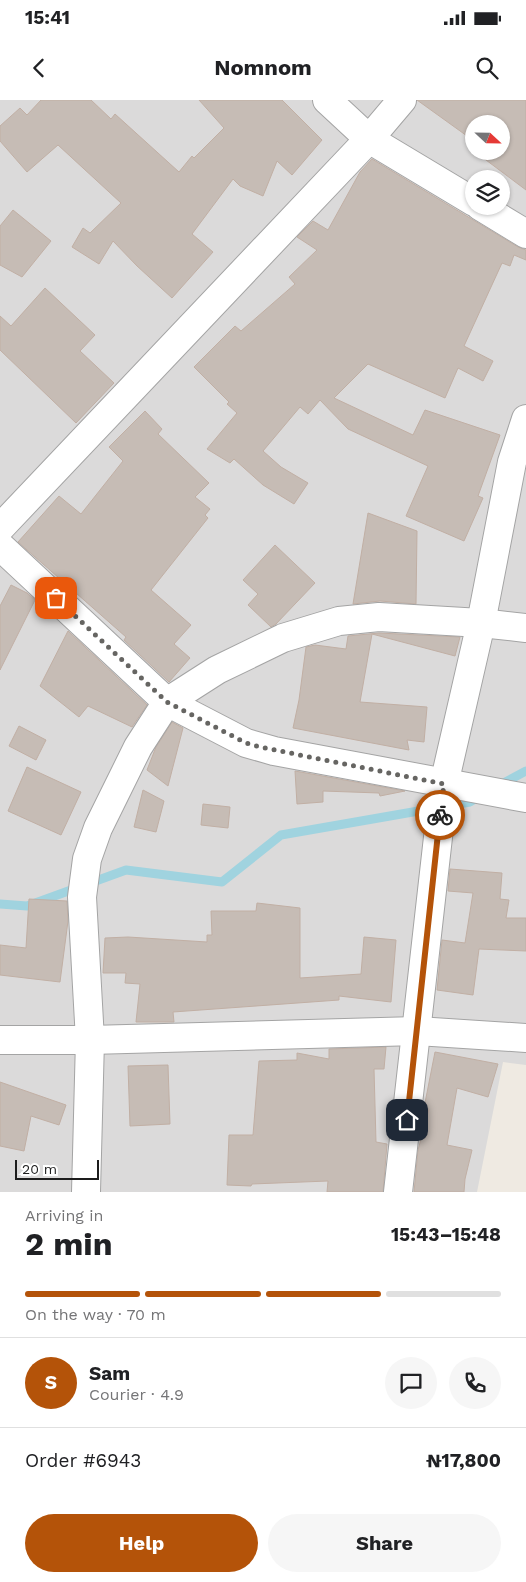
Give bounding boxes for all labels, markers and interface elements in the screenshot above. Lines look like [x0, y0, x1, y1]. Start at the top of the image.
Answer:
text: 15:41 [25, 6, 70, 29]
icon: back [25, 54, 53, 82]
icon: search [473, 54, 501, 82]
text: Nomnom [214, 55, 312, 80]
north arrow [465, 115, 510, 160]
map controls [465, 115, 510, 215]
button: layers [465, 170, 510, 215]
pin [35, 577, 77, 619]
icon: bag [42, 584, 70, 612]
courier [415, 790, 465, 840]
icon: bike [426, 801, 454, 829]
pin [386, 1099, 428, 1141]
icon: home [393, 1106, 421, 1134]
scale bar [15, 1157, 99, 1180]
text: 20 m [22, 1161, 57, 1177]
text: Arriving in [25, 1206, 103, 1225]
text: 15:43–15:48 [391, 1223, 501, 1246]
text: 2 min [25, 1225, 113, 1263]
text: On the way · 70 m [25, 1305, 166, 1324]
button: chat [385, 1357, 437, 1409]
button: phone [449, 1357, 501, 1409]
text: Sam [89, 1362, 130, 1385]
text: S [45, 1371, 57, 1394]
text: Courier · 4.9 [89, 1385, 184, 1404]
text: Order #6943 [25, 1449, 141, 1472]
text: ₦17,800 [426, 1449, 501, 1472]
button: Help [25, 1514, 258, 1572]
button: Share [268, 1514, 501, 1572]

